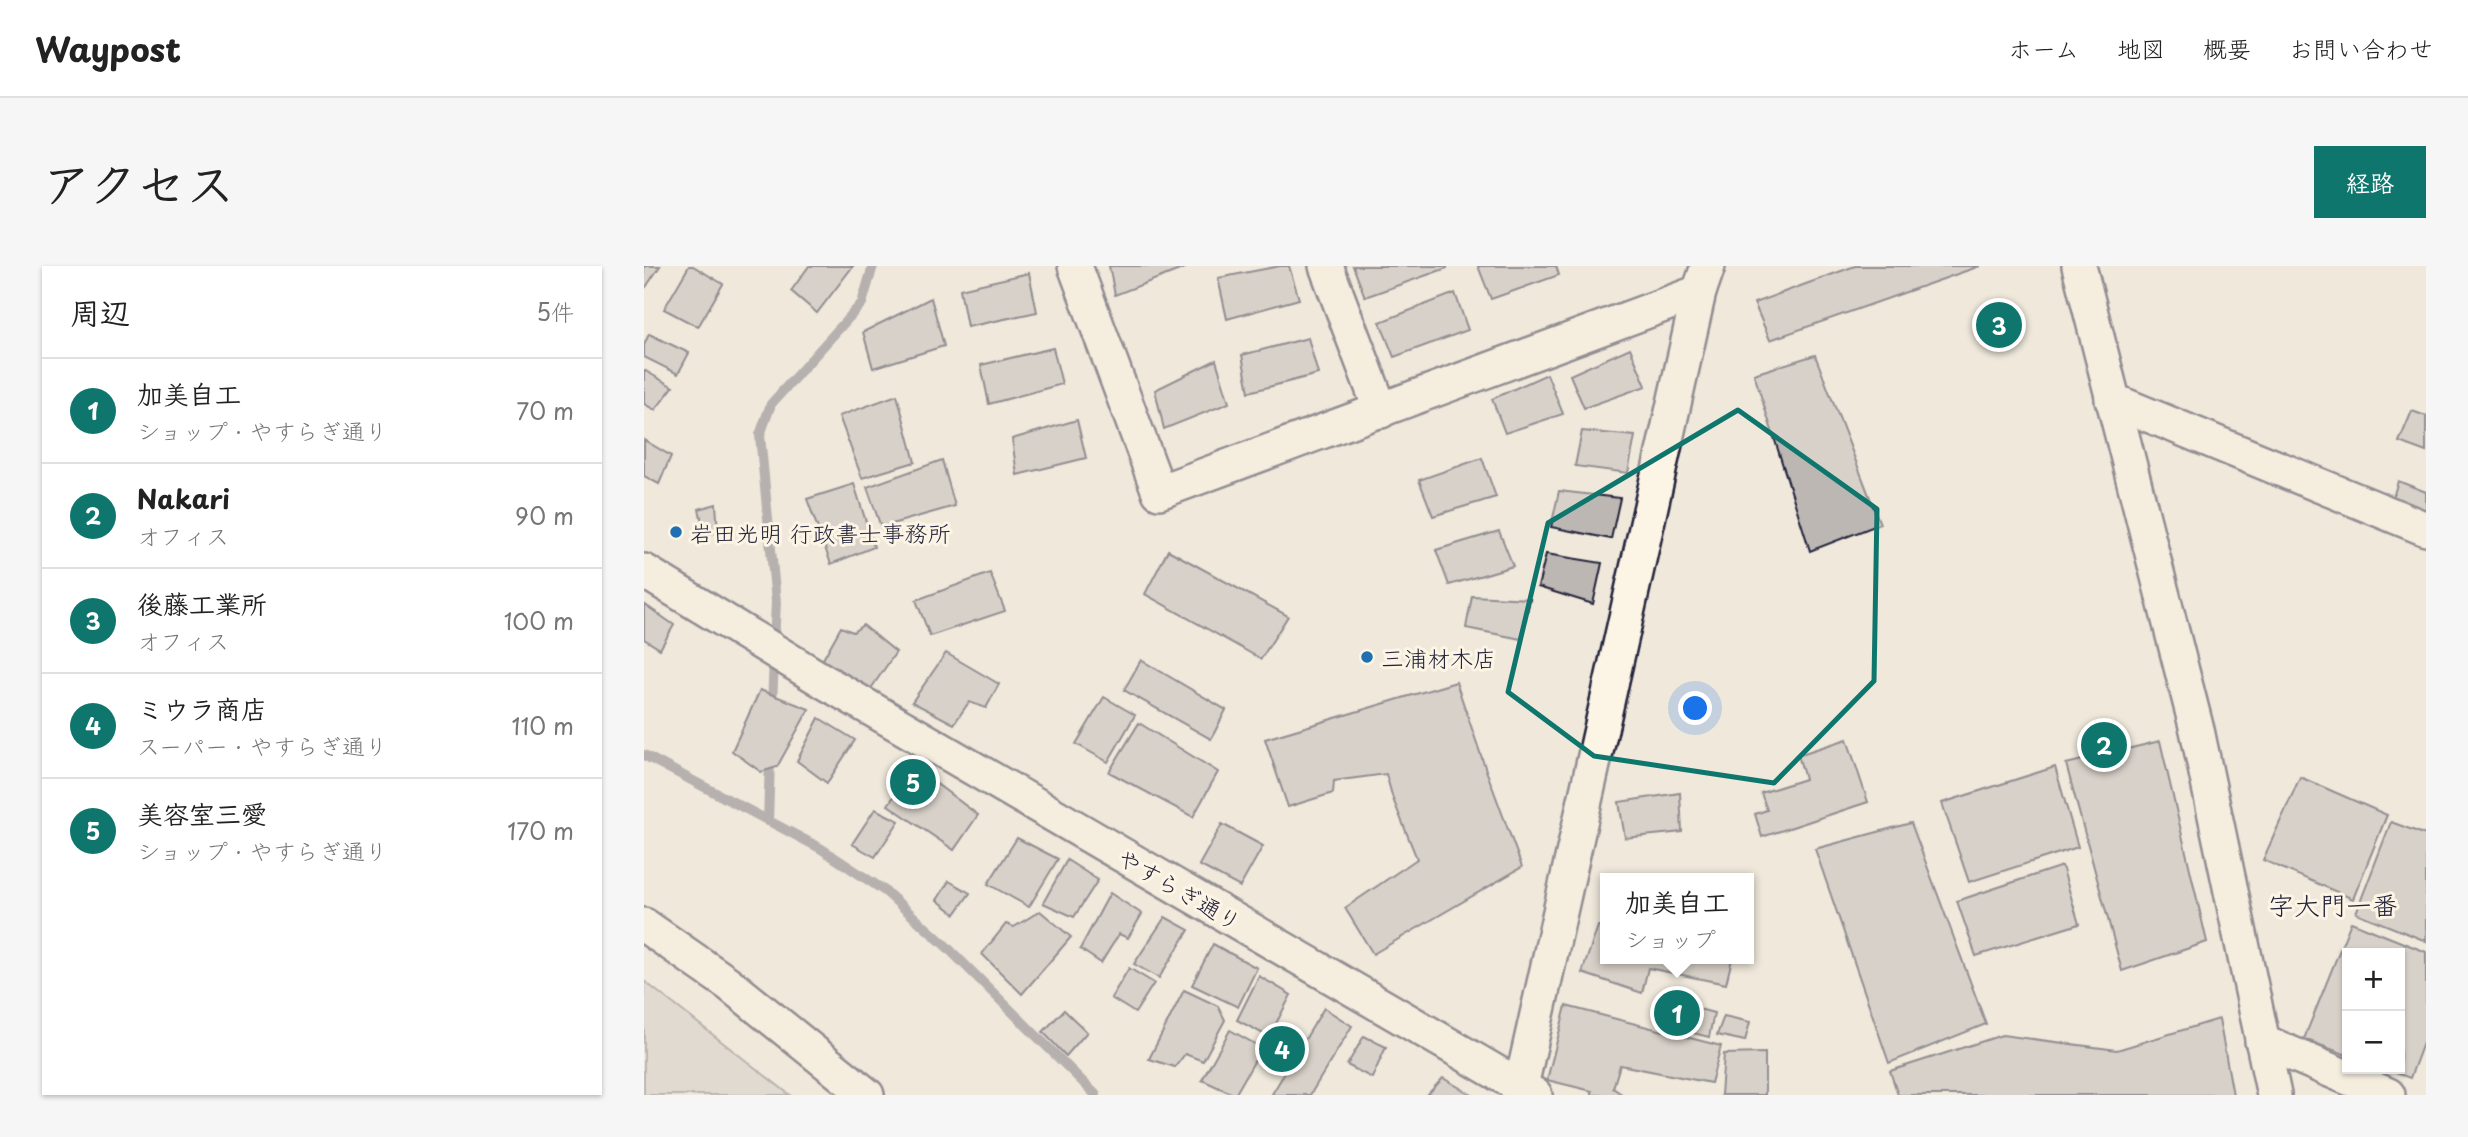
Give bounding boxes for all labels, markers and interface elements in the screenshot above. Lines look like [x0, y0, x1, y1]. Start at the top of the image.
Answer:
text: Waypost [35, 23, 181, 73]
text: ホーム [2008, 30, 2079, 66]
text: 地図 [2117, 30, 2165, 66]
text: 概要 [2203, 30, 2251, 66]
text: お問い合わせ [2289, 30, 2433, 66]
text: アクセス [42, 145, 235, 219]
button: 経路 [2314, 146, 2426, 218]
text: 周辺 [70, 289, 130, 334]
text: 5件 [536, 294, 574, 329]
pin: 3 [1976, 299, 2022, 351]
text: 加美自工 [137, 374, 241, 413]
text: 1 [88, 393, 99, 428]
text: 70 m [516, 393, 574, 428]
text: ショップ · やすらぎ通り [137, 413, 388, 448]
text: Nakari [137, 479, 230, 518]
text: 2 [85, 498, 101, 533]
text: 90 m [515, 498, 574, 533]
place label: 岩田光明 行政書士事務所 [690, 515, 950, 550]
text: オフィス [137, 518, 229, 553]
marker: 岩田光明 行政書士事務所 [668, 524, 684, 540]
text: 後藤工業所 [137, 584, 267, 623]
text: 3 [85, 603, 101, 638]
text: 100 m [504, 603, 574, 638]
text: オフィス [137, 623, 229, 658]
place label: 三浦材木店 [1381, 640, 1496, 675]
marker: 三浦材木店 [1359, 649, 1375, 665]
text: ミウラ商店 [137, 689, 267, 728]
your location [1678, 691, 1712, 725]
text: 4 [85, 708, 101, 743]
text: 110 m [512, 708, 574, 743]
pin: 2 [2081, 719, 2127, 771]
text: スーパー · やすらぎ通り [137, 728, 388, 763]
pin: 5 [890, 756, 936, 808]
text: 美容室三愛 [137, 794, 267, 833]
text: 5 [86, 813, 100, 848]
text: 170 m [507, 813, 574, 848]
text: ショップ · やすらぎ通り [137, 833, 388, 868]
street label: やすらぎ通り [1111, 839, 1249, 939]
popup [1600, 873, 1754, 964]
text: 加美自工 [1625, 882, 1729, 921]
district label: 字大門一番 [2268, 885, 2398, 924]
text: ショップ [1625, 921, 1716, 956]
map controls [2342, 948, 2405, 1074]
button: + [2342, 948, 2405, 1011]
pin: 1 [1654, 987, 1700, 1039]
button: − [2342, 1011, 2405, 1074]
pin: 4 [1259, 1023, 1305, 1075]

